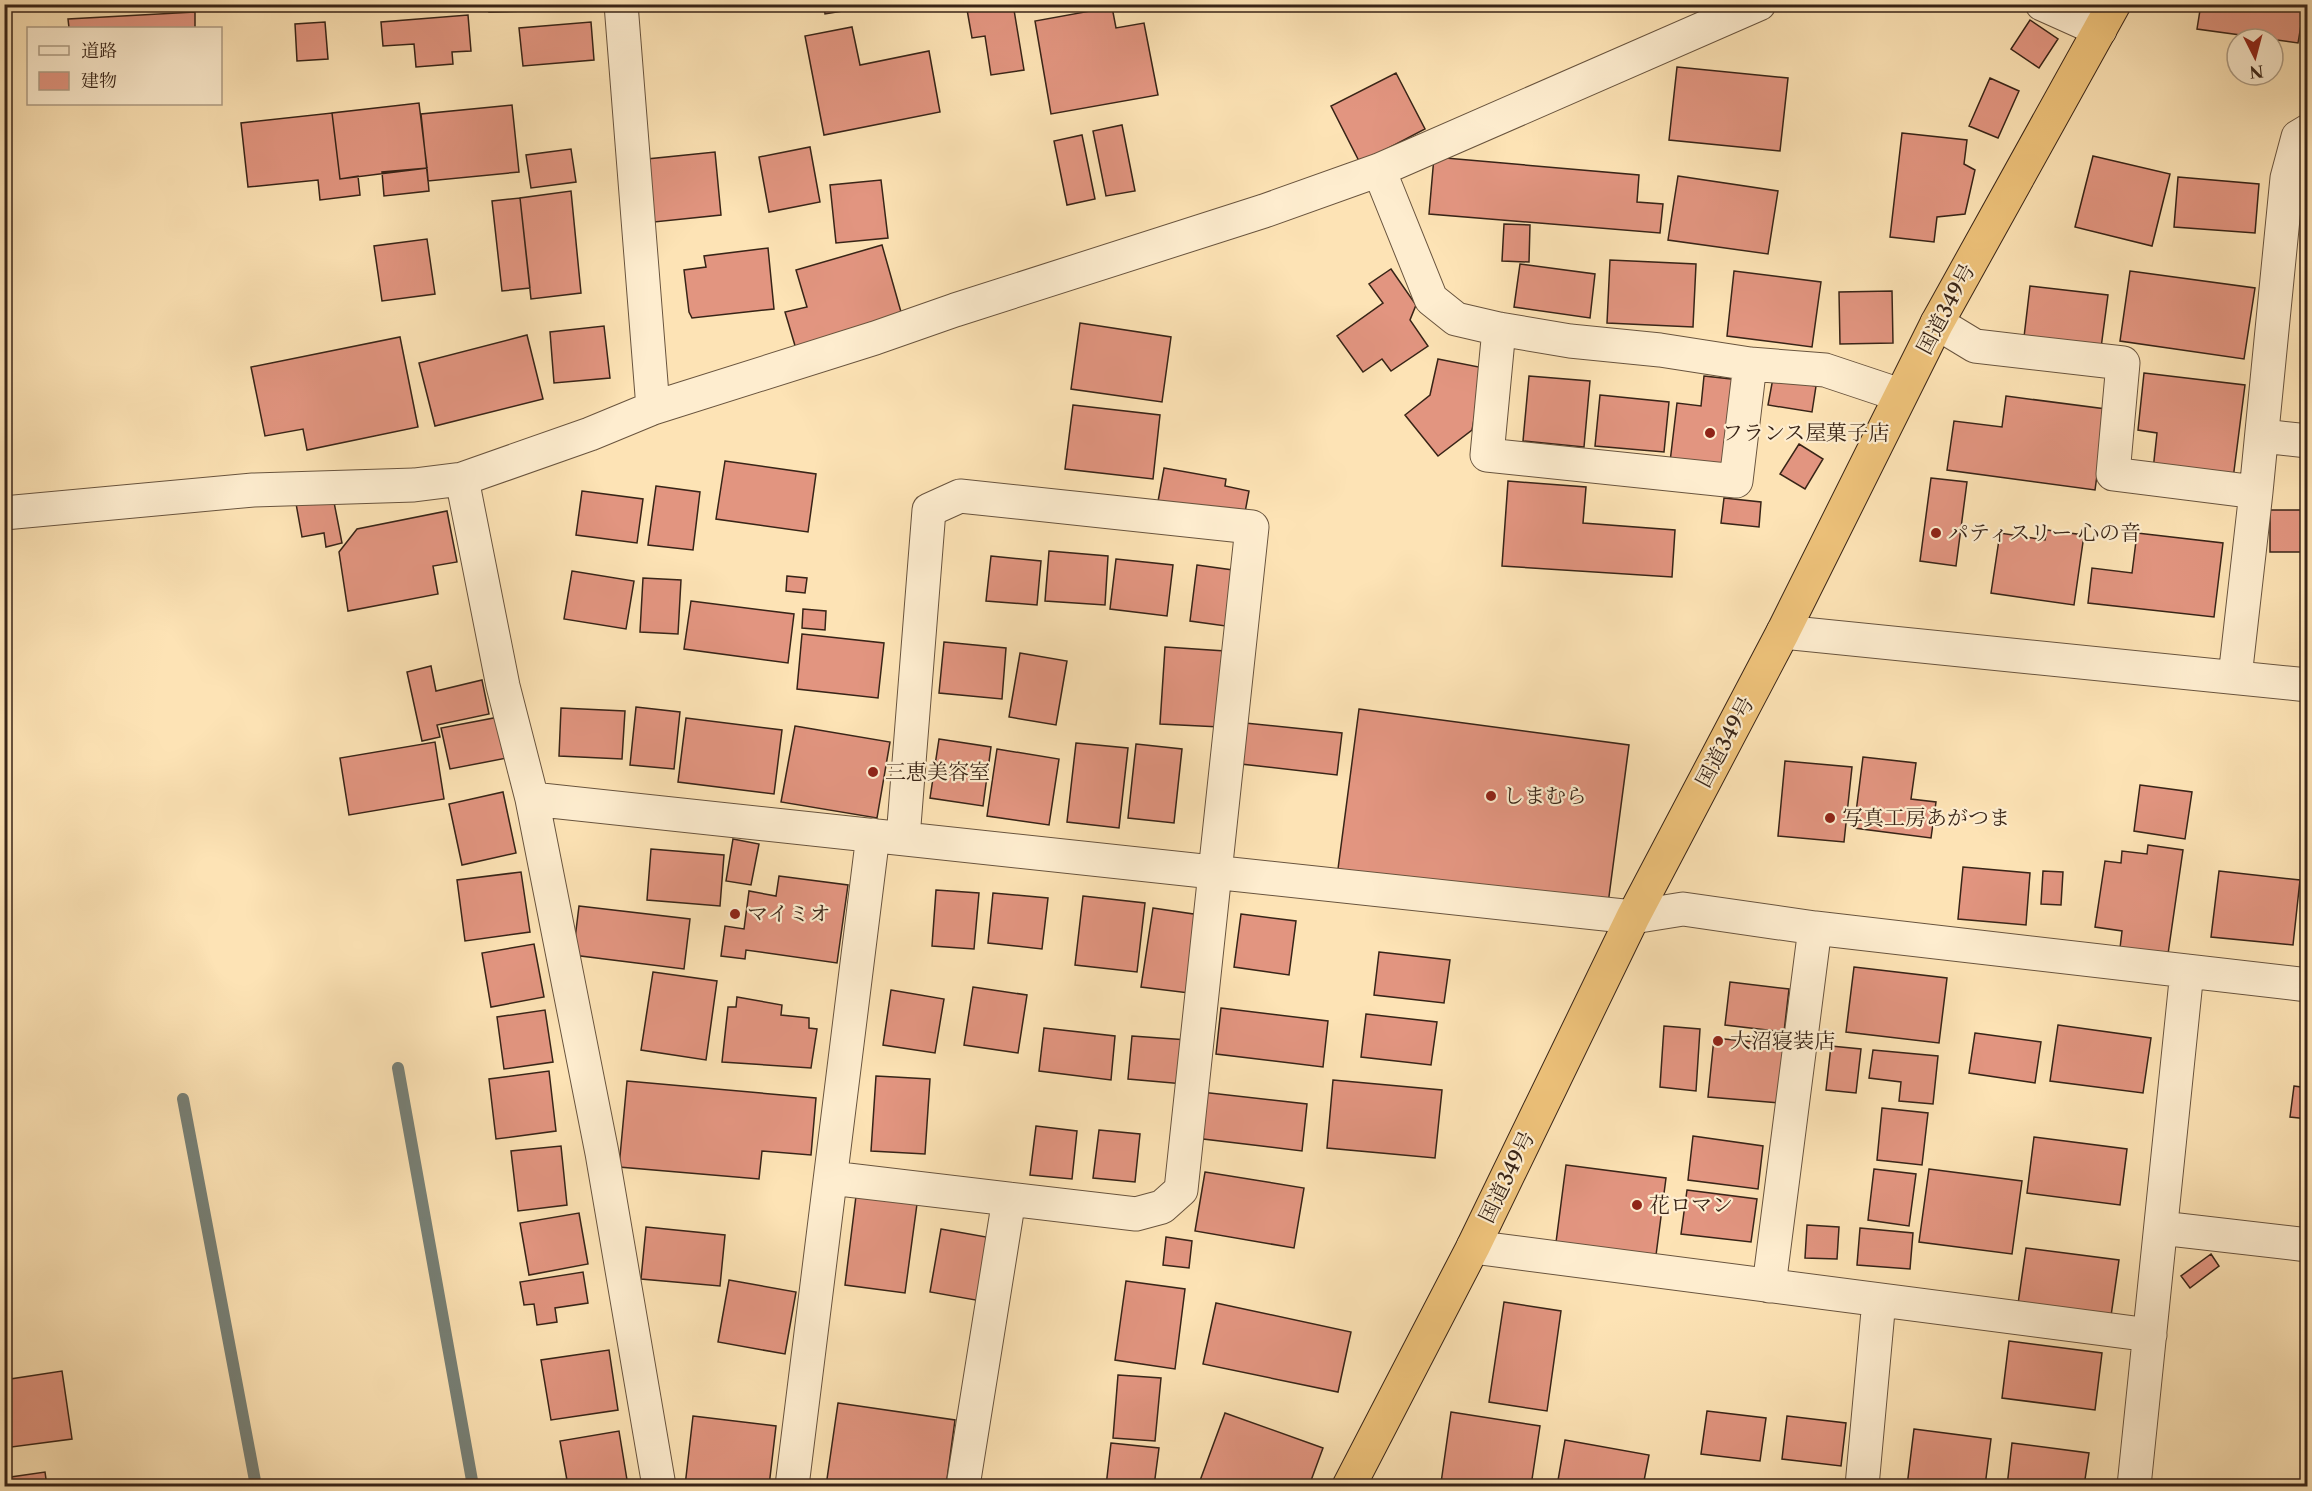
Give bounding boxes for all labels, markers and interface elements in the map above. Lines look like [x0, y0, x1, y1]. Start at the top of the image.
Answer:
legend [27, 27, 222, 105]
north arrow [2225, 27, 2285, 87]
text: 道路 [81, 40, 117, 62]
text: N [2249, 61, 2265, 83]
text: 建物 [81, 70, 117, 92]
street label: 国道349号 [1911, 259, 1980, 358]
place label: フランス屋菓子店 [1722, 420, 1889, 445]
marker: フランス屋菓子店 [1703, 426, 1717, 440]
place label: パティスリー 心の音 [1948, 520, 2141, 545]
marker: パティスリー 心の音 [1929, 526, 1943, 540]
street label: 国道349号 [1690, 692, 1759, 791]
place label: 三恵美容室 [885, 759, 990, 784]
marker: 三恵美容室 [866, 765, 880, 779]
place label: しまむら [1503, 783, 1587, 808]
marker: しまむら [1484, 789, 1498, 803]
place label: 写真工房あがつま [1842, 805, 2010, 830]
marker: 写真工房あがつま [1823, 811, 1837, 825]
place label: マイミオ [747, 901, 831, 926]
marker: マイミオ [728, 907, 742, 921]
place label: 大沼寝装店 [1730, 1028, 1835, 1053]
marker: 大沼寝装店 [1711, 1034, 1725, 1048]
street label: 国道349号 [1474, 1127, 1539, 1227]
place label: 花ロマン [1649, 1192, 1733, 1217]
marker: 花ロマン [1630, 1198, 1644, 1212]

